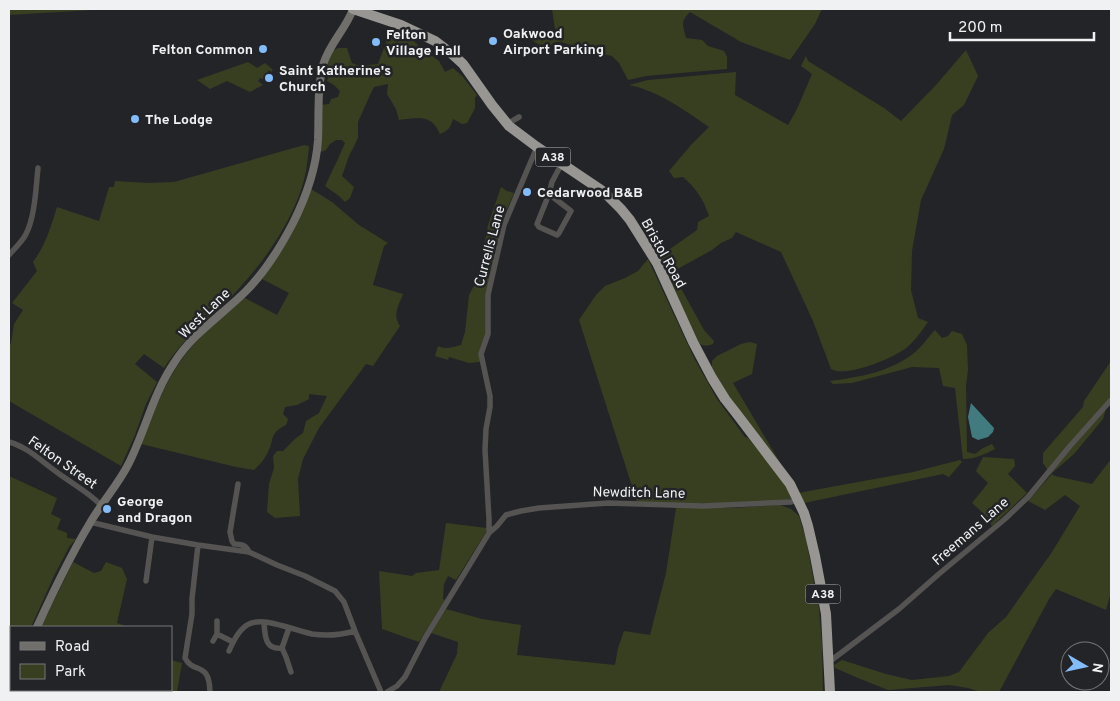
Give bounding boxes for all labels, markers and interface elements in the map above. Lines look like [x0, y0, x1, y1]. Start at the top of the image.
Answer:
scale bar [950, 10, 1094, 42]
text: 200 m [958, 19, 1003, 38]
place label: Oakwood Airport Parking [503, 26, 604, 59]
place label: Felton Village Hall [386, 27, 461, 60]
marker: Oakwood Airport Parking [487, 35, 499, 47]
marker: Felton Village Hall [370, 36, 382, 48]
place label: Felton Common [152, 42, 253, 59]
marker: Felton Common [257, 43, 269, 55]
place label: Saint Katherine's Church [279, 63, 391, 96]
marker: Saint Katherine's Church [263, 72, 275, 84]
place label: The Lodge [145, 112, 213, 129]
marker: The Lodge [129, 113, 141, 125]
road number: A38 [536, 148, 570, 166]
place label: Cedarwood B&B [537, 185, 643, 202]
marker: Cedarwood B&B [521, 186, 533, 198]
street label: Currells Lane [471, 204, 509, 289]
street label: Bristol Road [637, 216, 689, 291]
street label: West Lane [176, 285, 234, 343]
street label: Felton Street [24, 433, 100, 493]
street label: Newditch Lane [592, 484, 686, 503]
place label: George and Dragon [117, 494, 192, 527]
street label: Freemans Lane [929, 494, 1013, 570]
marker: George and Dragon [101, 503, 113, 515]
road number: A38 [806, 584, 840, 604]
legend [10, 626, 172, 691]
text: Road [55, 638, 90, 657]
north arrow [1060, 641, 1110, 691]
text: N [1087, 661, 1106, 674]
text: Park [55, 663, 86, 682]

